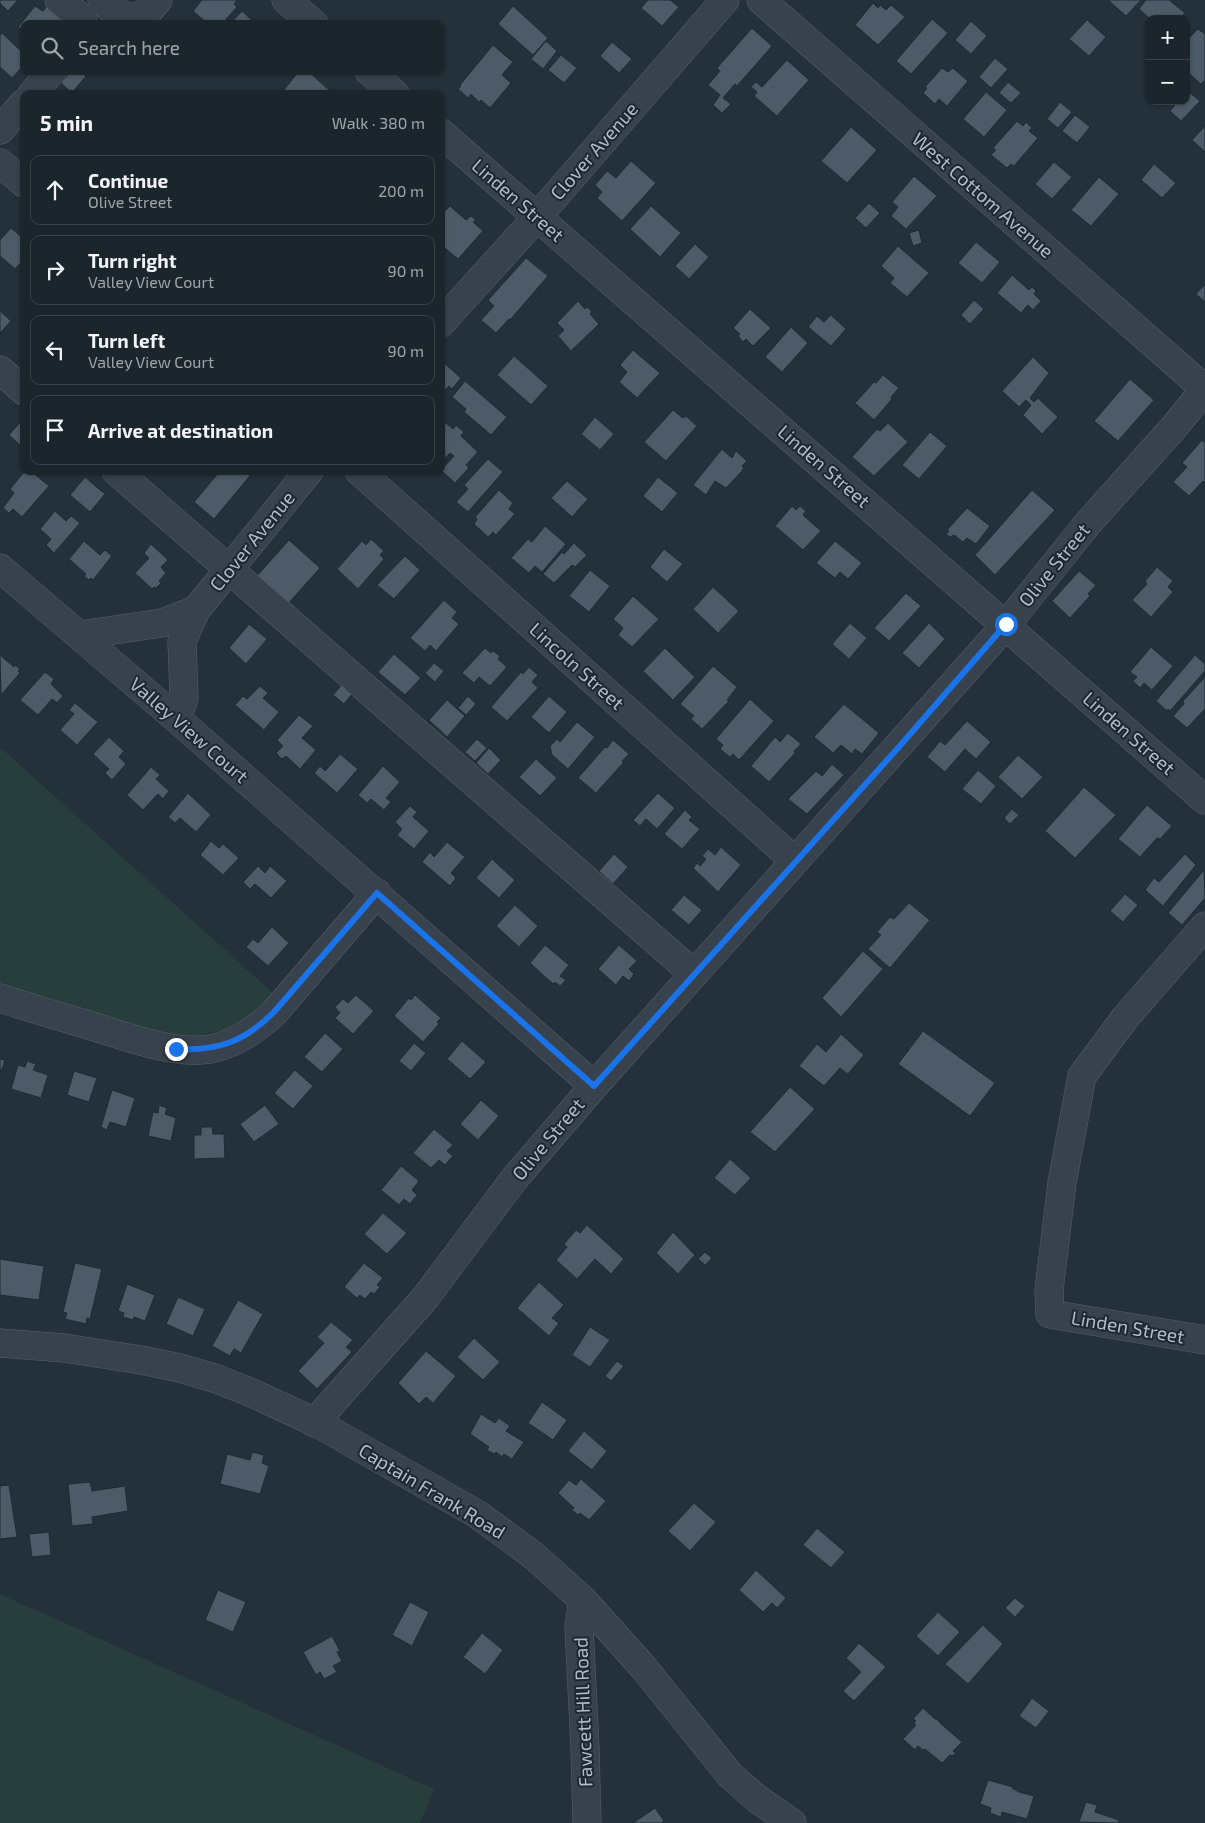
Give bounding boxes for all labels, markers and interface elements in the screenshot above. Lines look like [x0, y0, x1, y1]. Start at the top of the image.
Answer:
map controls [1145, 15, 1190, 105]
button: + [1145, 15, 1190, 60]
search box [20, 20, 445, 75]
icon: search [38, 34, 66, 62]
text: Search here [78, 36, 180, 59]
button: − [1145, 60, 1190, 105]
street label: Clover Avenue [545, 97, 642, 204]
text: 5 min [40, 110, 93, 135]
text: Walk · 380 m [332, 113, 425, 132]
street label: West Cottom Avenue [908, 127, 1059, 262]
street label: Linden Street [468, 153, 569, 246]
text: Continue [88, 169, 168, 192]
icon: ahead [41, 176, 69, 204]
text: 200 m [378, 181, 424, 200]
text: Olive Street [88, 192, 172, 211]
text: Turn right [88, 249, 176, 272]
icon: right [41, 256, 69, 284]
text: 90 m [388, 261, 424, 280]
text: Valley View Court [88, 272, 214, 291]
text: Turn left [88, 329, 165, 352]
icon: left [41, 336, 69, 364]
text: 90 m [388, 341, 424, 360]
text: Valley View Court [88, 352, 214, 371]
icon: arrive [41, 416, 69, 444]
text: Arrive at destination [88, 419, 273, 442]
street label: Linden Street [774, 419, 875, 512]
street label: Clover Avenue [204, 486, 299, 595]
street label: Olive Street [1013, 518, 1094, 611]
route start [995, 613, 1018, 636]
street label: Lincoln Street [525, 617, 629, 714]
street label: Valley View Court [125, 672, 253, 787]
street label: Linden Street [1079, 686, 1180, 779]
route end [165, 1038, 188, 1061]
street label: Olive Street [507, 1093, 589, 1184]
street label: Linden Street [1070, 1305, 1187, 1348]
street label: Captain Frank Road [355, 1438, 509, 1543]
street label: Fawcett Hill Road [568, 1637, 597, 1787]

